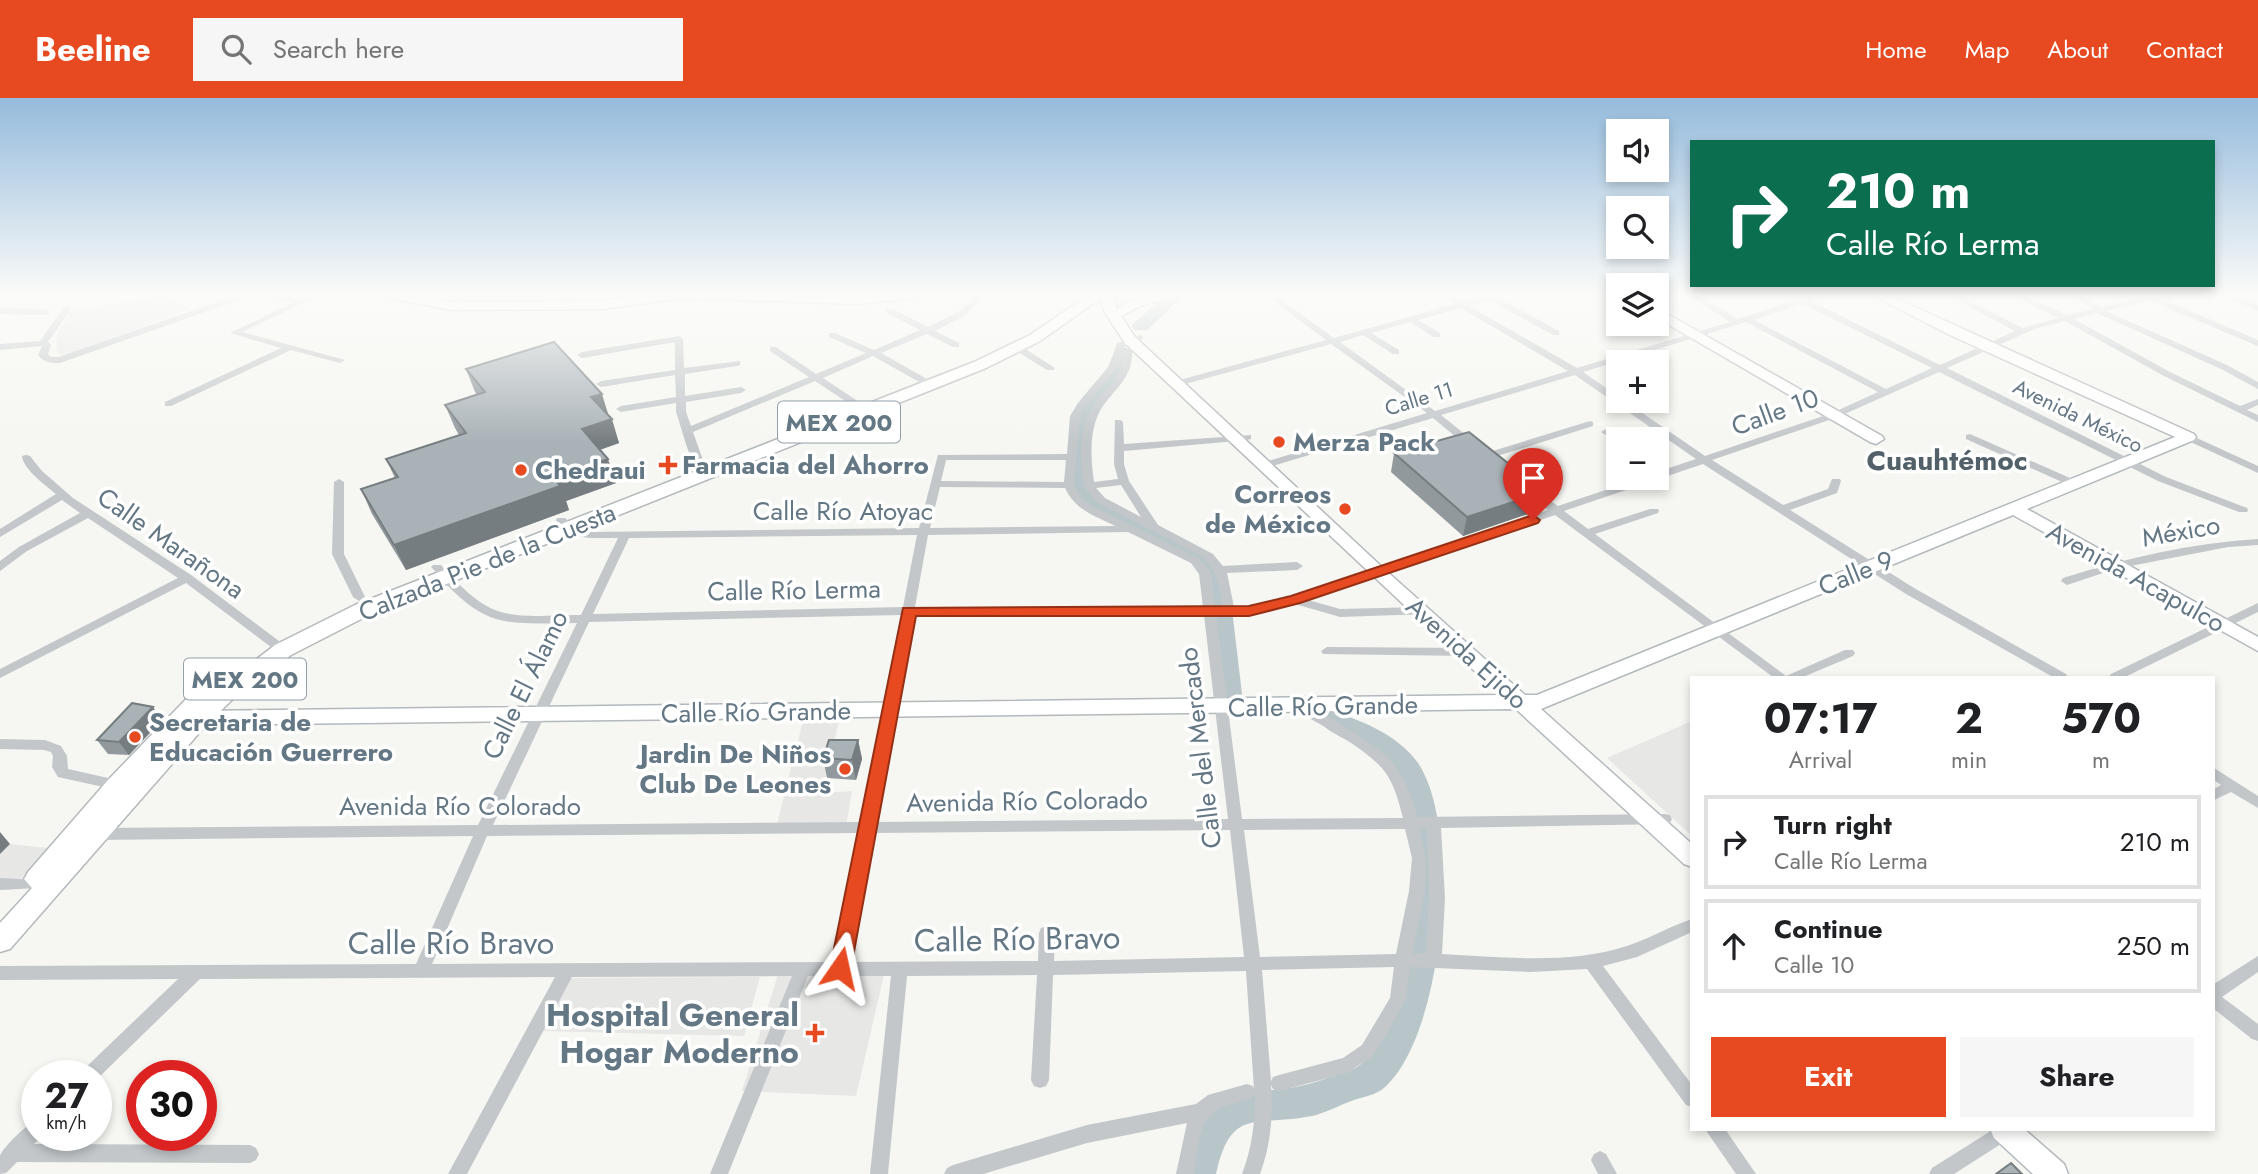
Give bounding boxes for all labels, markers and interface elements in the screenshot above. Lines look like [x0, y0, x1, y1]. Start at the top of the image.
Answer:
search box [193, 18, 683, 81]
text: Beeline [35, 26, 151, 73]
icon: search [217, 30, 255, 68]
text: Search here [273, 30, 404, 68]
text: Home [1865, 32, 1927, 67]
text: Map [1965, 32, 2009, 67]
text: About [2047, 32, 2108, 67]
text: Contact [2146, 32, 2223, 67]
map controls [1606, 119, 1669, 490]
button: sound [1606, 119, 1669, 182]
text: 210 m [1826, 156, 1970, 226]
icon: right [1711, 168, 1802, 259]
button: search [1606, 196, 1669, 259]
text: Calle Río Lerma [1826, 221, 2040, 267]
button: layers [1606, 273, 1669, 336]
button: + [1606, 350, 1669, 413]
street label: Avenida México [2008, 372, 2148, 460]
street label: Calle 11 [1381, 374, 1457, 424]
street label: Calle 10 [1726, 379, 1824, 445]
road number: MEX 200 [778, 402, 900, 442]
place label: Merza Pack [1293, 423, 1435, 461]
button: − [1606, 427, 1669, 490]
marker: Merza Pack [1271, 434, 1287, 450]
district label: Cuauhtémoc [1866, 440, 2028, 481]
place label: Farmacia del Ahorro [682, 446, 929, 484]
pin [1503, 448, 1563, 520]
place label: Chedraui [535, 451, 646, 489]
marker: Farmacia del Ahorro [660, 457, 676, 473]
icon: arrive [1514, 459, 1552, 497]
marker: Chedraui [513, 462, 529, 478]
place label: Correos de México [1205, 475, 1331, 543]
street label: Calle Marañona [89, 478, 253, 608]
street label: Calle Río Atoyac [753, 492, 933, 530]
street label: Calzada Pie de la Cuesta [353, 493, 621, 631]
marker: Correos de México [1337, 501, 1353, 517]
street label: México [2139, 505, 2223, 557]
street label: Avenida Acapulco [2040, 512, 2232, 642]
street label: Calle 9 [1813, 541, 1899, 605]
street label: Calle Río Lerma [707, 569, 881, 611]
street label: Avenida Ejido [1398, 588, 1536, 718]
street label: Calle El Álamo [472, 604, 578, 766]
street label: Calle del Mercado [1169, 645, 1231, 851]
road number: MEX 200 [184, 658, 306, 700]
street label: Calle Río Grande [1228, 685, 1418, 727]
text: 07:17 [1764, 688, 1877, 749]
text: 2 [1955, 688, 1983, 749]
text: 570 [2061, 688, 2141, 749]
street label: Calle Río Grande [661, 691, 851, 733]
place label: Secretaria de Educación Guerrero [149, 703, 393, 771]
marker: Secretaria de Educación Guerrero [127, 729, 143, 745]
place label: Jardin De Niños Club De Leones [635, 735, 831, 803]
text: Arrival [1789, 743, 1852, 777]
text: min [1951, 743, 1987, 777]
text: m [2092, 743, 2110, 777]
marker: Jardin De Niños Club De Leones [837, 761, 853, 777]
street label: Avenida Río Colorado [906, 780, 1148, 822]
street label: Avenida Río Colorado [339, 787, 581, 825]
text: Turn right [1774, 806, 1892, 844]
icon: right [1715, 823, 1753, 861]
text: 210 m [2120, 823, 2190, 861]
text: Calle Río Lerma [1774, 844, 1928, 878]
text: Continue [1774, 910, 1883, 948]
street label: Calle Río Bravo [913, 914, 1121, 964]
street label: Calle Río Bravo [348, 920, 554, 966]
icon: ahead [1715, 927, 1753, 965]
text: 250 m [2117, 927, 2190, 965]
position arrow [803, 931, 877, 1005]
text: Calle 10 [1774, 948, 1854, 982]
place label: Hospital General Hogar Moderno [546, 992, 799, 1075]
marker: Hospital General Hogar Moderno [805, 1023, 825, 1043]
button: Exit [1711, 1037, 1946, 1117]
button: Share [1960, 1037, 2194, 1117]
speed limit sign: 30 [126, 1060, 217, 1151]
text: 27 [44, 1071, 89, 1121]
text: km/h [46, 1110, 87, 1136]

